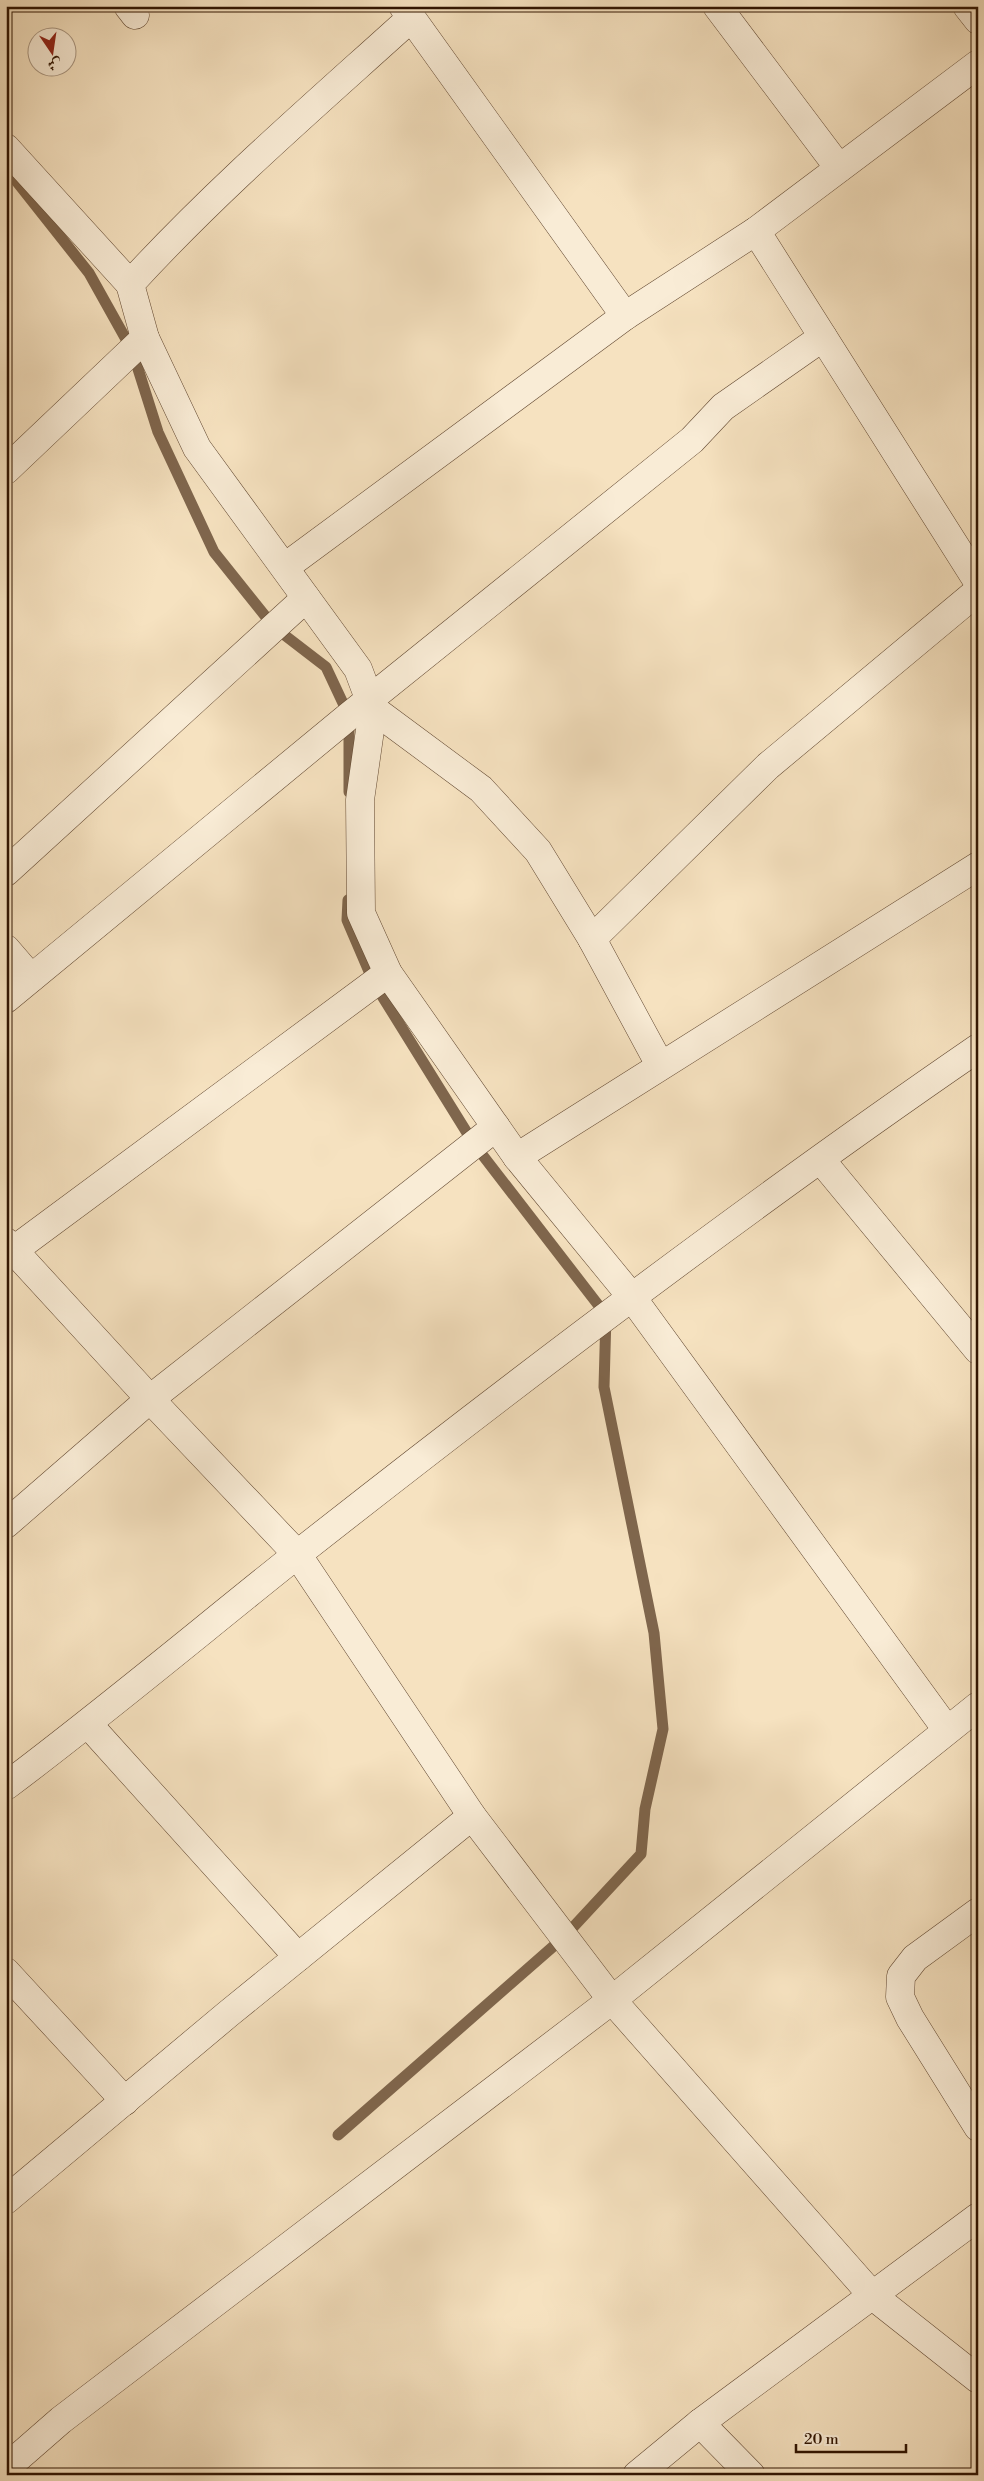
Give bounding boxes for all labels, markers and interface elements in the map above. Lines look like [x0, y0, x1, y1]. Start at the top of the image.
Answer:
north arrow [28, 28, 78, 78]
text: ش [46, 53, 63, 74]
scale bar [796, 2421, 906, 2453]
text: 20 m [804, 2430, 839, 2449]

